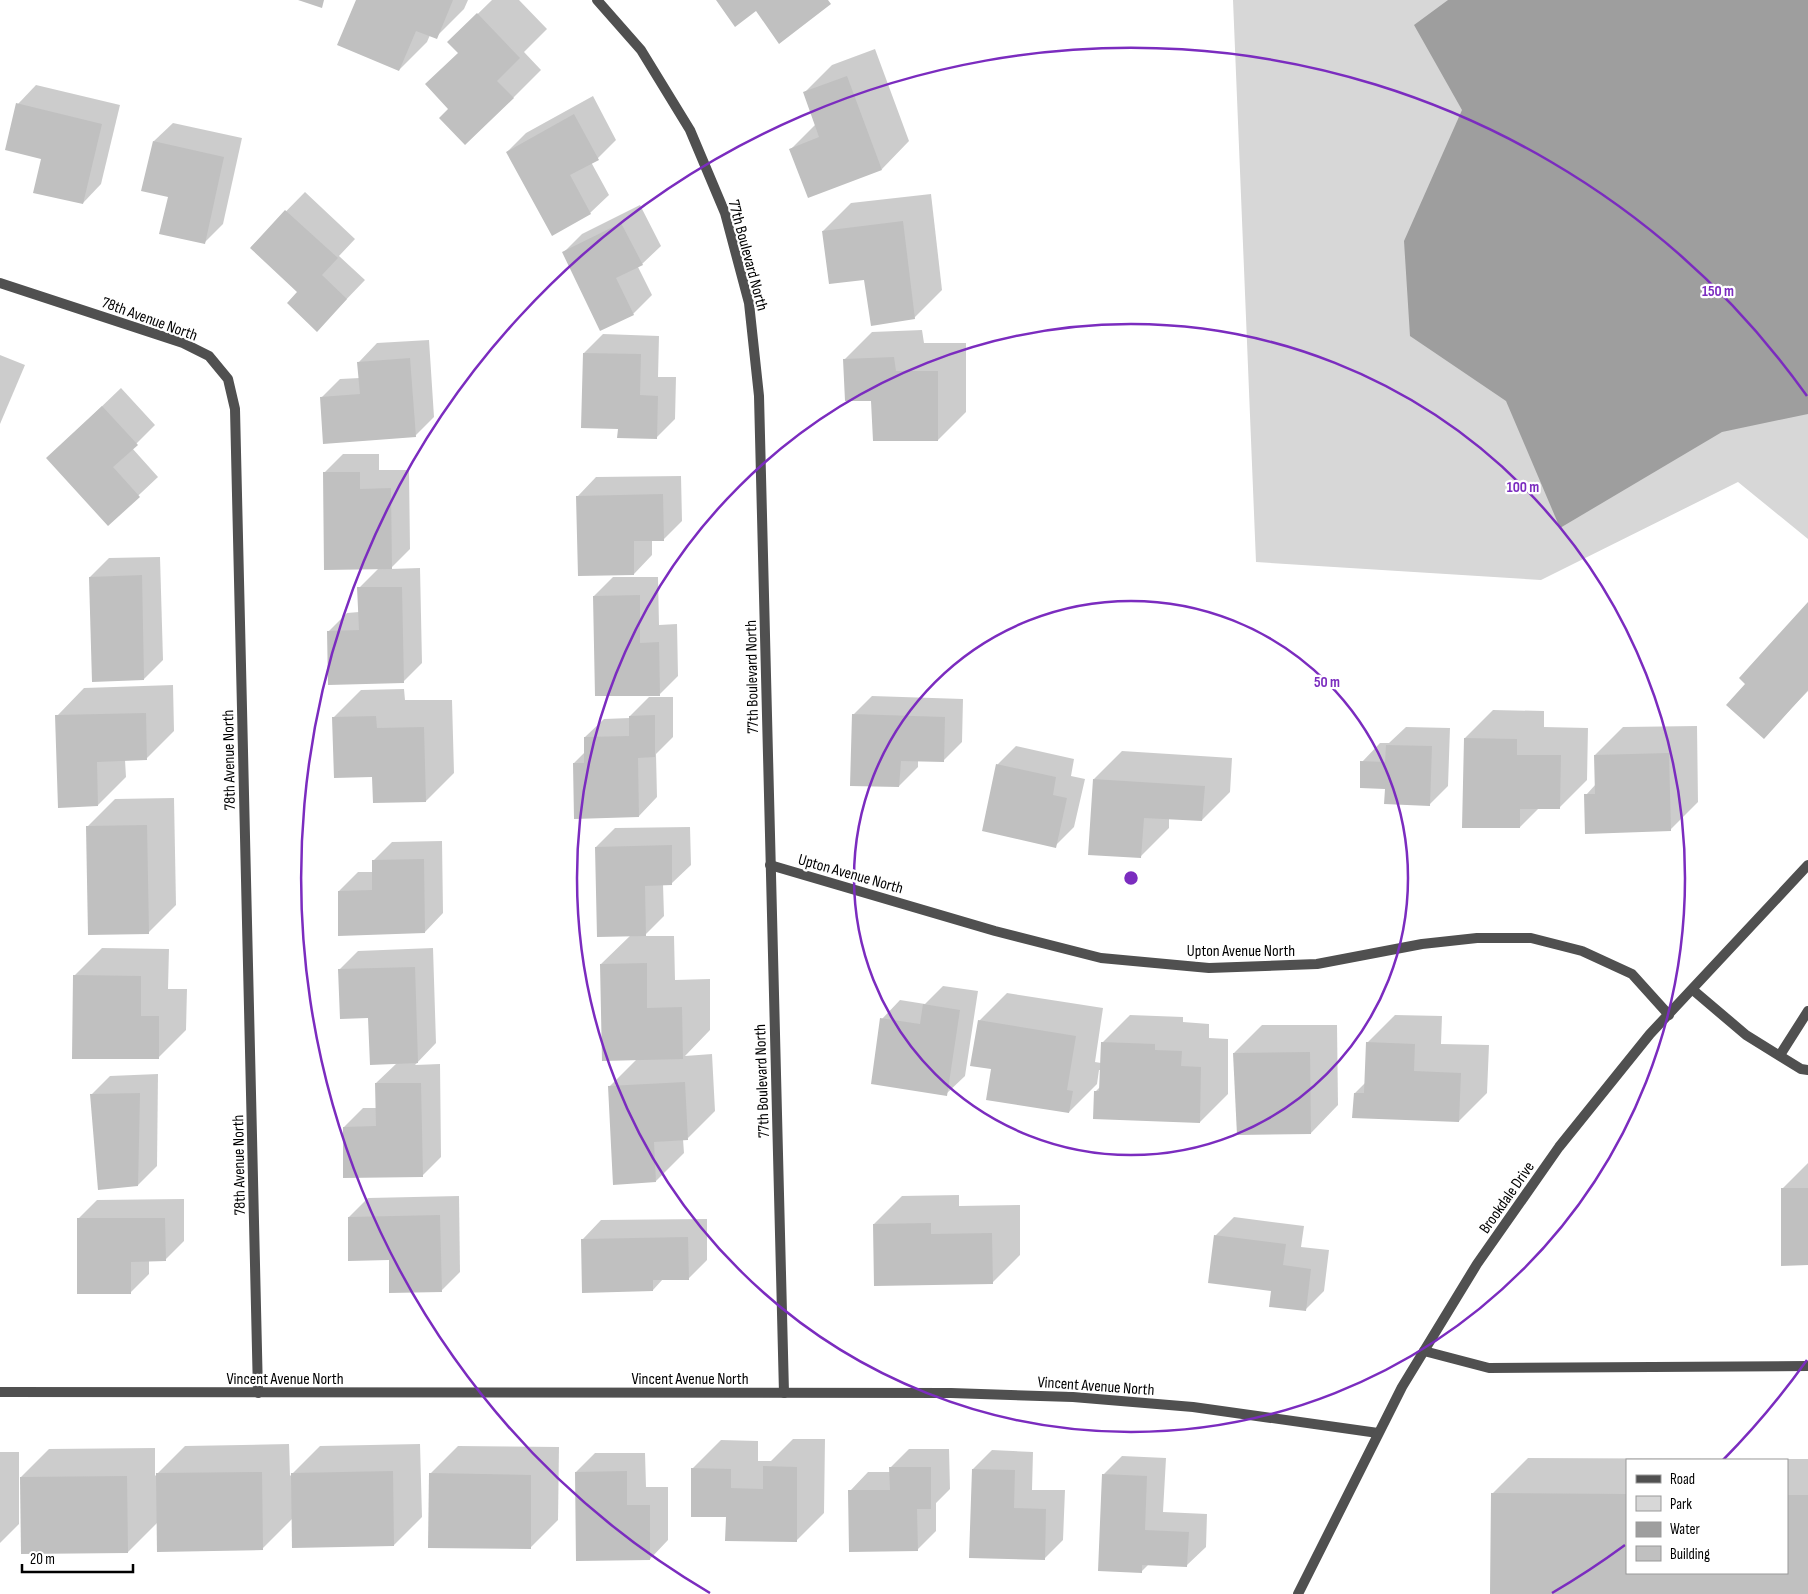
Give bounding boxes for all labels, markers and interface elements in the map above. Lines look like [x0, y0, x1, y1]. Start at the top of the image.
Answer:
street label: 77th Boulevard North [724, 198, 771, 313]
text: 150 m [1702, 282, 1734, 301]
street label: 78th Avenue North [99, 293, 200, 346]
text: 100 m [1507, 478, 1539, 497]
street label: 77th Boulevard North [742, 620, 763, 734]
text: 50 m [1314, 673, 1340, 692]
street label: 78th Avenue North [219, 710, 240, 810]
street label: Upton Avenue North [796, 850, 905, 899]
centre of rings [1122, 869, 1140, 887]
street label: Upton Avenue North [1187, 942, 1295, 961]
street label: 77th Boulevard North [751, 1024, 774, 1138]
street label: 78th Avenue North [229, 1115, 250, 1215]
street label: Brookdale Drive [1476, 1158, 1539, 1237]
street label: Vincent Avenue North [226, 1370, 344, 1389]
street label: Vincent Avenue North [631, 1370, 749, 1389]
street label: Vincent Avenue North [1037, 1373, 1155, 1400]
legend [1626, 1459, 1788, 1574]
text: Road [1670, 1470, 1695, 1489]
text: Park [1670, 1495, 1692, 1514]
text: Water [1670, 1520, 1701, 1539]
scale bar [22, 1542, 134, 1574]
text: Building [1670, 1545, 1710, 1564]
text: 20 m [30, 1550, 55, 1569]

